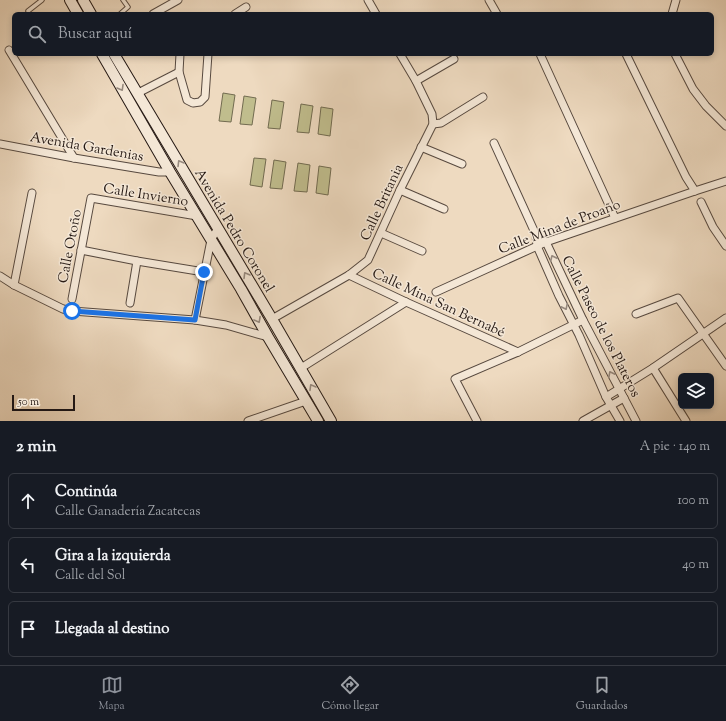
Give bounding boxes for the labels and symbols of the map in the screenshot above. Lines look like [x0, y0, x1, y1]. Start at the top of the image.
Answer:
one-way arrow [117, 84, 124, 91]
street label: Avenida Gardenias [28, 128, 145, 168]
one-way arrow [177, 160, 184, 167]
street label: Calle Britania [356, 161, 410, 245]
street label: Avenida Pedro Coronel [188, 165, 278, 297]
street label: Calle Invierno [102, 179, 190, 213]
street label: Calle Mina de Proaño [496, 195, 624, 260]
street label: Calle Otoño [54, 207, 88, 285]
street label: Calle Paseo de los Plateros [556, 253, 645, 401]
one-way arrow [550, 254, 558, 261]
route end [195, 263, 213, 281]
street label: Calle Mina San Bernabé [368, 264, 508, 343]
one-way arrow [243, 272, 251, 279]
route start [63, 302, 81, 320]
one-way arrow [560, 303, 568, 310]
one-way arrow [254, 316, 261, 324]
one-way arrow [609, 371, 616, 378]
one-way arrow [309, 384, 316, 391]
scale bar [12, 393, 75, 412]

